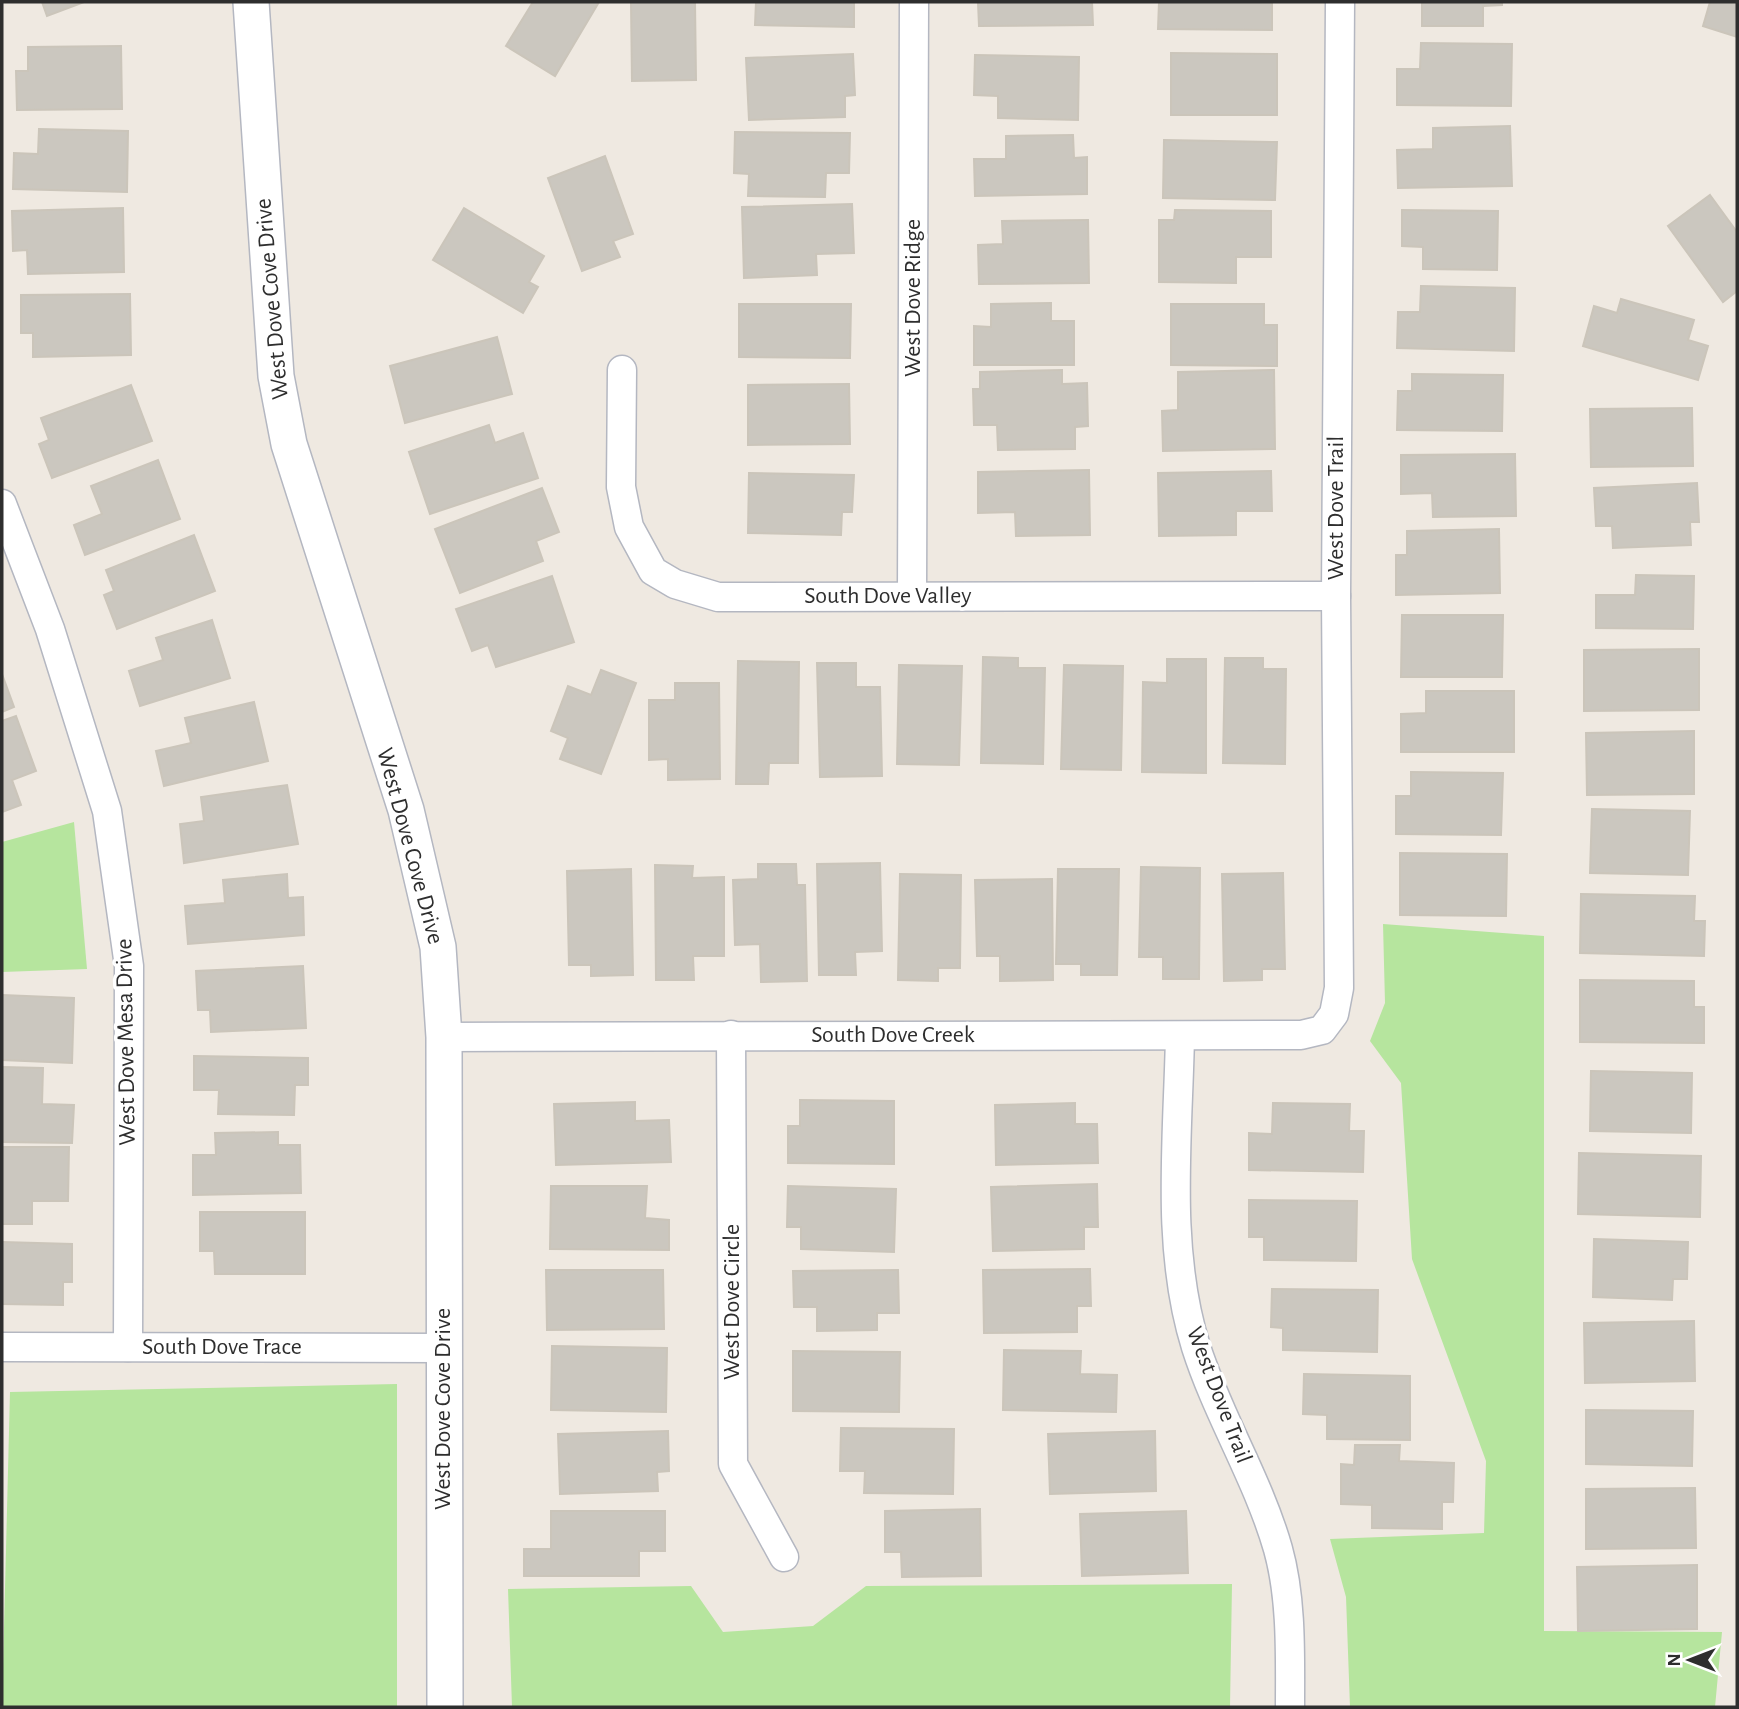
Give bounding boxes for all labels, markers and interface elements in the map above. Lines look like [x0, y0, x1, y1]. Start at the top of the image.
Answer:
street label: West Dove Cove Drive [251, 197, 293, 401]
street label: West Dove Ridge [901, 219, 925, 377]
street label: West Dove Trail [1324, 436, 1348, 580]
street label: South Dove Valley [804, 584, 972, 608]
street label: West Dove Cove Drive [372, 745, 448, 947]
street label: West Dove Mesa Drive [112, 938, 140, 1146]
street label: South Dove Creek [811, 1023, 975, 1047]
street label: West Dove Circle [720, 1224, 744, 1380]
street label: West Dove Cove Drive [431, 1308, 455, 1510]
street label: West Dove Trail [1182, 1323, 1256, 1467]
street label: South Dove Trace [142, 1335, 302, 1359]
north arrow [1655, 1625, 1725, 1695]
text: N [1665, 1653, 1684, 1667]

